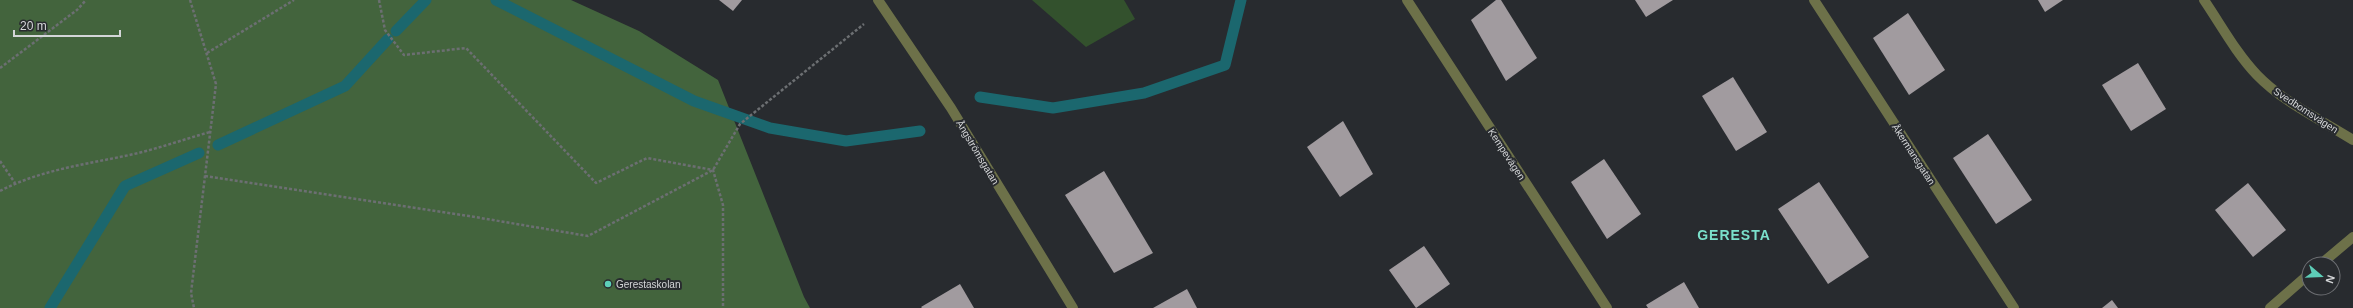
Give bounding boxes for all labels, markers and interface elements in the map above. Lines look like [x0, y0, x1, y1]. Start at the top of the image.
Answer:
scale bar [14, 12, 120, 38]
text: 20 m [20, 19, 47, 33]
street label: Svedbomsvägen [2271, 86, 2340, 135]
street label: Ångströmsgatan [954, 118, 1002, 186]
street label: Åkermansgatan [1890, 121, 1938, 187]
street label: Kempevägen [1486, 127, 1527, 182]
district label: GERESTA [1697, 227, 1771, 243]
north arrow [2301, 256, 2341, 296]
text: N [2323, 274, 2337, 285]
marker: Gerestaskolan [603, 279, 613, 289]
place label: Gerestaskolan [616, 279, 680, 290]

